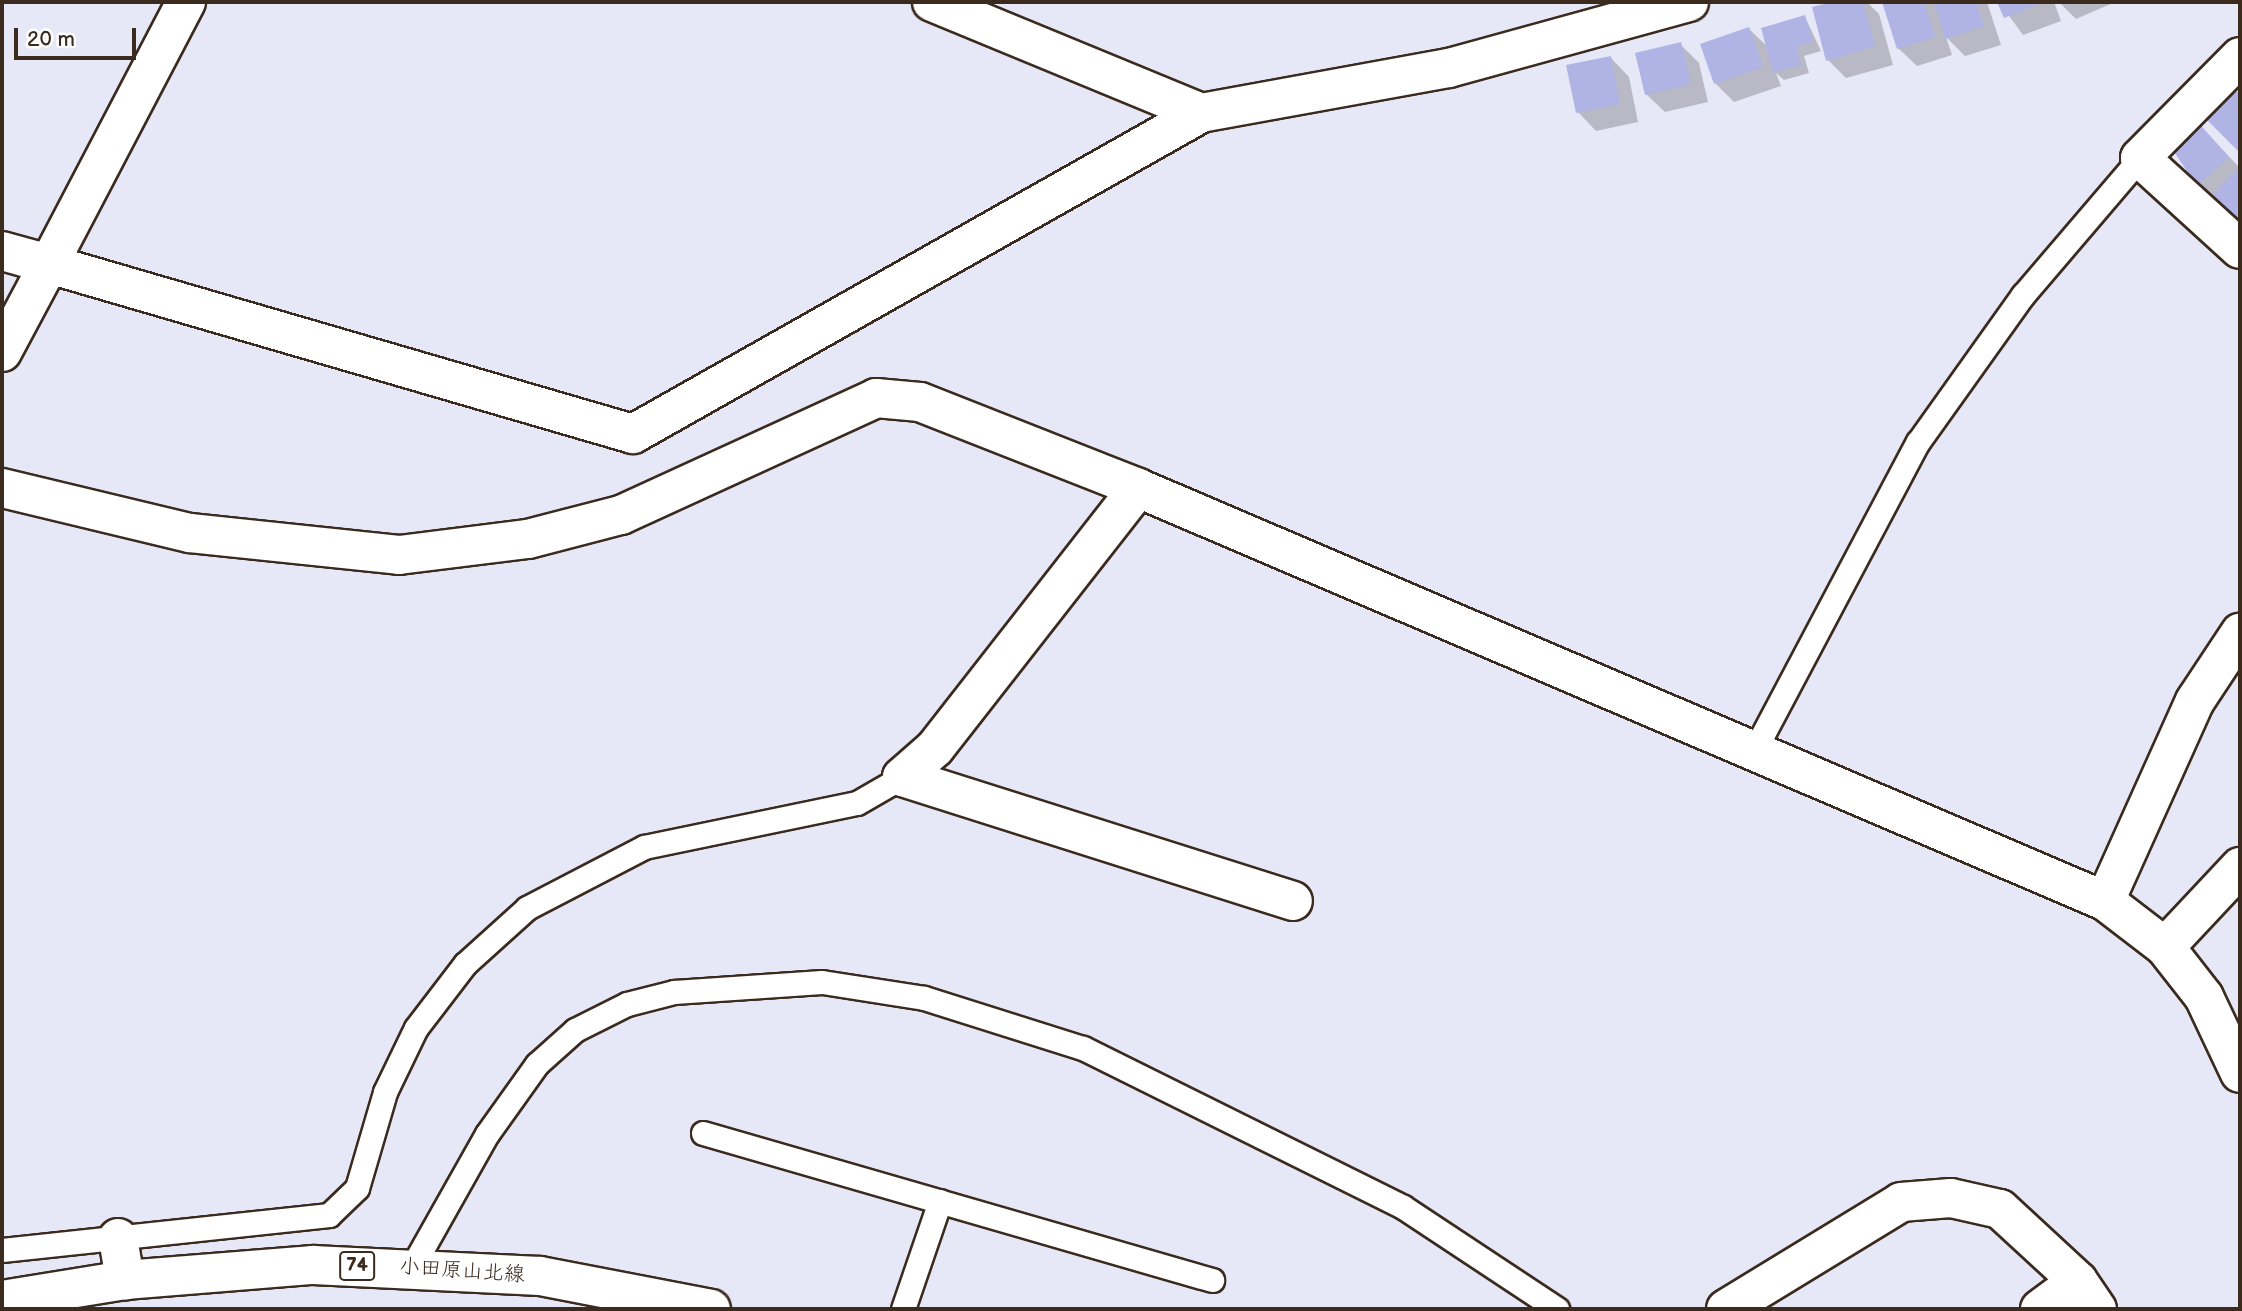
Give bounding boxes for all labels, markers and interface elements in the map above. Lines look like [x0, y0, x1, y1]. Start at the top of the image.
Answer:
scale bar [18, 14, 140, 58]
text: 20 m [27, 27, 75, 52]
road number: 74 [338, 1250, 376, 1282]
street label: 小田原山北線 [398, 1254, 526, 1288]

